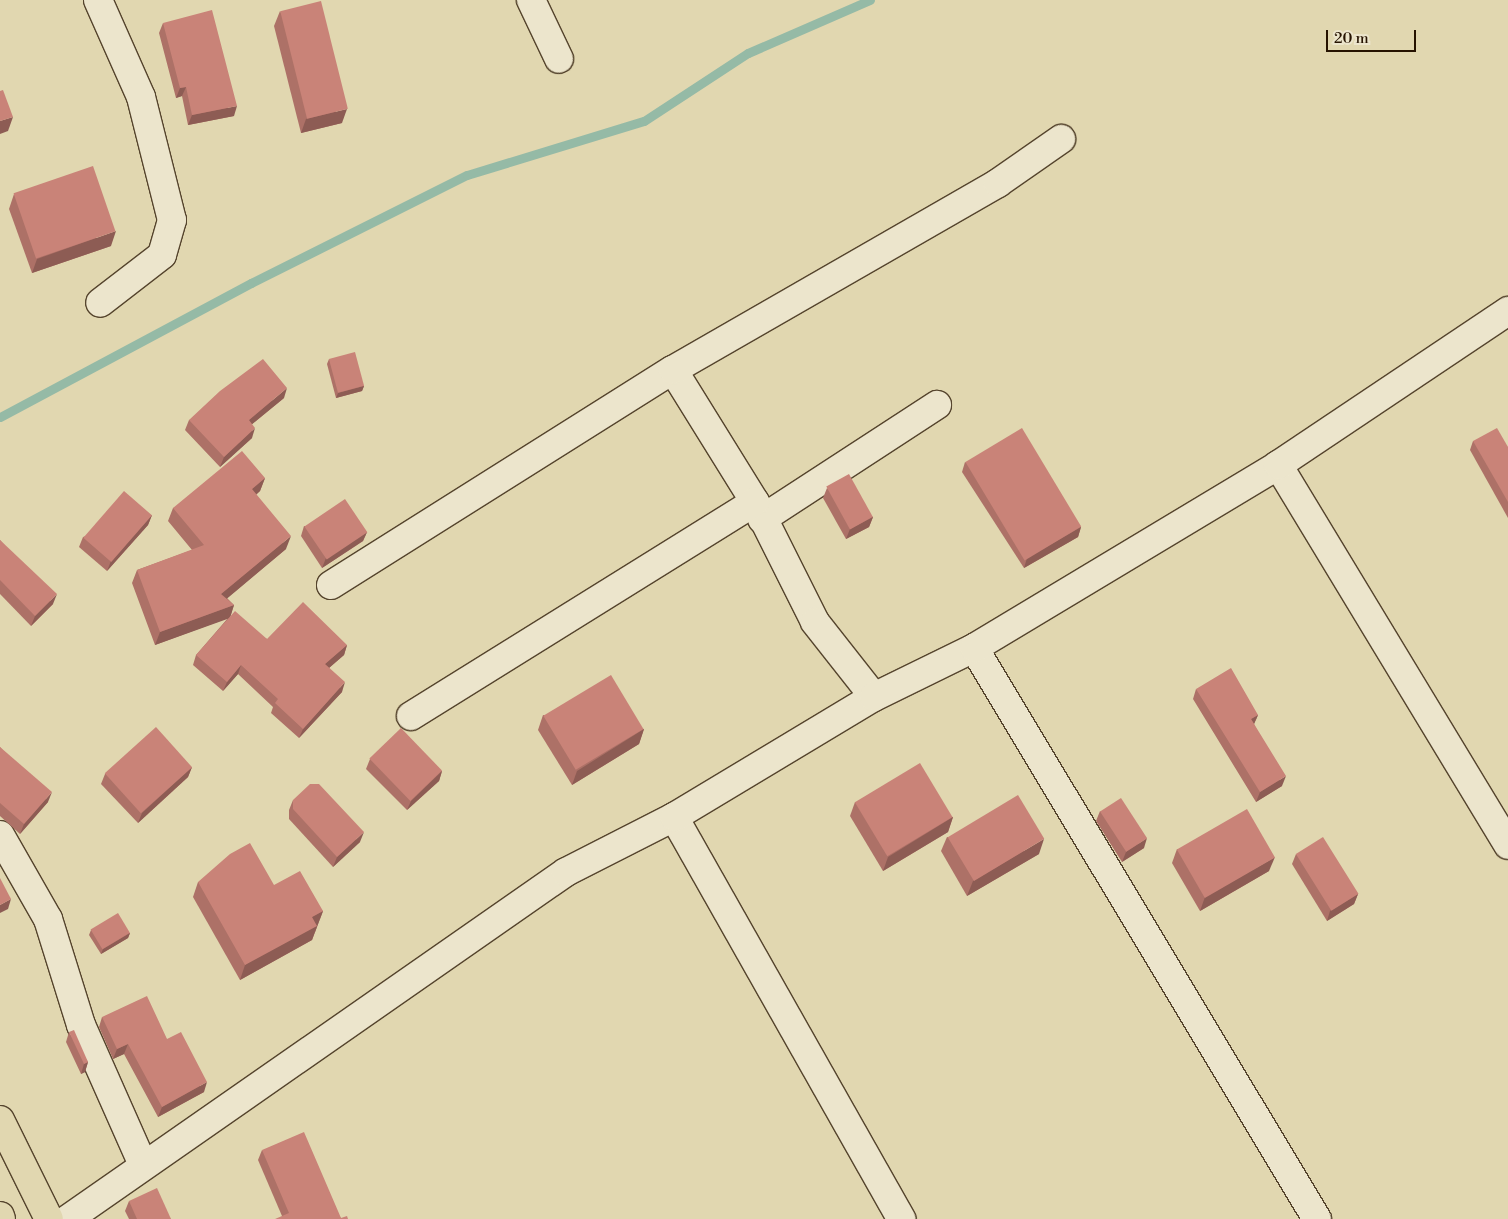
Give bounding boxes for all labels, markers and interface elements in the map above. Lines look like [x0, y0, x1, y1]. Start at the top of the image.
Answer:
scale bar [1328, 20, 1418, 52]
text: 20 m [1334, 29, 1369, 48]

